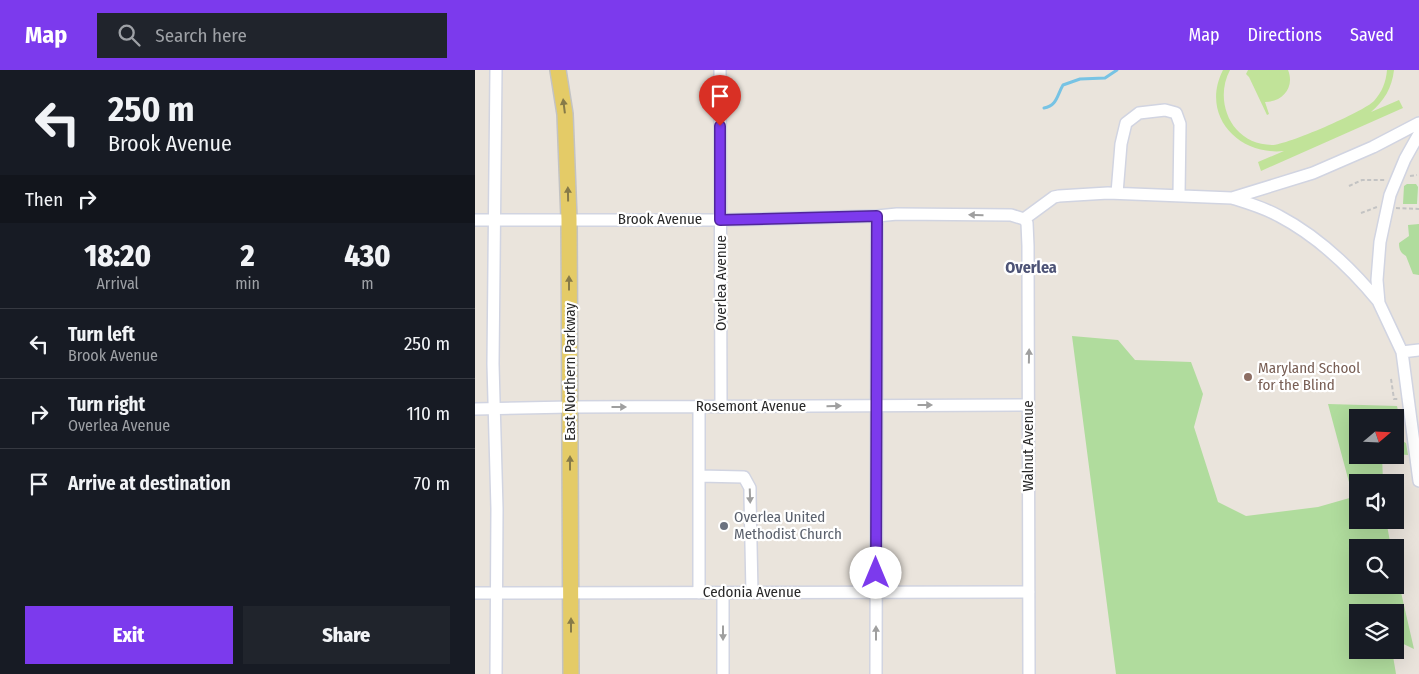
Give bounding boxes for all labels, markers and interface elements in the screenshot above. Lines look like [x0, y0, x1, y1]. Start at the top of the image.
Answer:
search box [97, 13, 447, 58]
text: Map [25, 21, 67, 49]
icon: search [115, 21, 143, 49]
text: Search here [155, 24, 247, 47]
text: Map [1188, 24, 1220, 46]
text: Directions [1248, 24, 1322, 46]
text: Saved [1350, 24, 1394, 46]
pin [699, 75, 741, 126]
icon: arrive [706, 82, 734, 110]
text: 250 m [108, 88, 195, 130]
icon: left [25, 90, 90, 155]
one-way arrow [560, 98, 568, 114]
text: Brook Avenue [108, 130, 232, 157]
icon: right [73, 185, 101, 213]
one-way arrow [564, 185, 572, 201]
text: Then [25, 188, 63, 211]
street label: Brook Avenue [618, 210, 702, 228]
one-way arrow [967, 210, 983, 218]
street label: Overlea Avenue [712, 235, 730, 331]
text: 18:20 [84, 238, 151, 274]
text: 2 [241, 238, 255, 274]
text: 430 [344, 238, 391, 274]
district label: Overlea [1005, 258, 1057, 277]
text: Arrival [96, 274, 139, 293]
text: min [235, 274, 260, 293]
text: m [361, 274, 374, 293]
one-way arrow [565, 275, 573, 291]
street label: East Northern Parkway [561, 303, 579, 441]
text: Turn left [68, 323, 135, 346]
icon: left [25, 330, 53, 358]
text: 250 m [404, 332, 450, 355]
text: Brook Avenue [68, 346, 158, 365]
one-way arrow [1025, 348, 1033, 364]
place label: Maryland School for the Blind [1258, 359, 1360, 394]
marker: Maryland School for the Blind [1242, 371, 1254, 383]
text: Turn right [68, 393, 145, 416]
street label: Rosemont Avenue [696, 397, 806, 415]
icon: right [25, 400, 53, 428]
street label: Walnut Avenue [1019, 400, 1037, 492]
one-way arrow [918, 401, 934, 409]
text: 110 m [406, 402, 450, 425]
one-way arrow [826, 402, 842, 410]
one-way arrow [611, 403, 627, 411]
north arrow [1349, 409, 1404, 464]
map controls [1349, 409, 1404, 659]
text: Overlea Avenue [68, 416, 170, 435]
one-way arrow [566, 455, 574, 471]
icon: arrive [25, 470, 53, 498]
text: Arrive at destination [68, 472, 231, 495]
text: 70 m [414, 472, 450, 495]
button: sound [1349, 474, 1404, 529]
one-way arrow [746, 489, 754, 505]
place label: Overlea United Methodist Church [734, 508, 842, 543]
marker: Overlea United Methodist Church [718, 520, 730, 532]
button: search [1349, 539, 1404, 594]
position arrow [849, 546, 901, 598]
street label: Cedonia Avenue [703, 583, 801, 601]
button: layers [1349, 604, 1404, 659]
button: Exit [25, 606, 233, 664]
button: Share [243, 606, 450, 664]
one-way arrow [567, 617, 575, 633]
one-way arrow [872, 624, 880, 640]
one-way arrow [719, 626, 727, 642]

